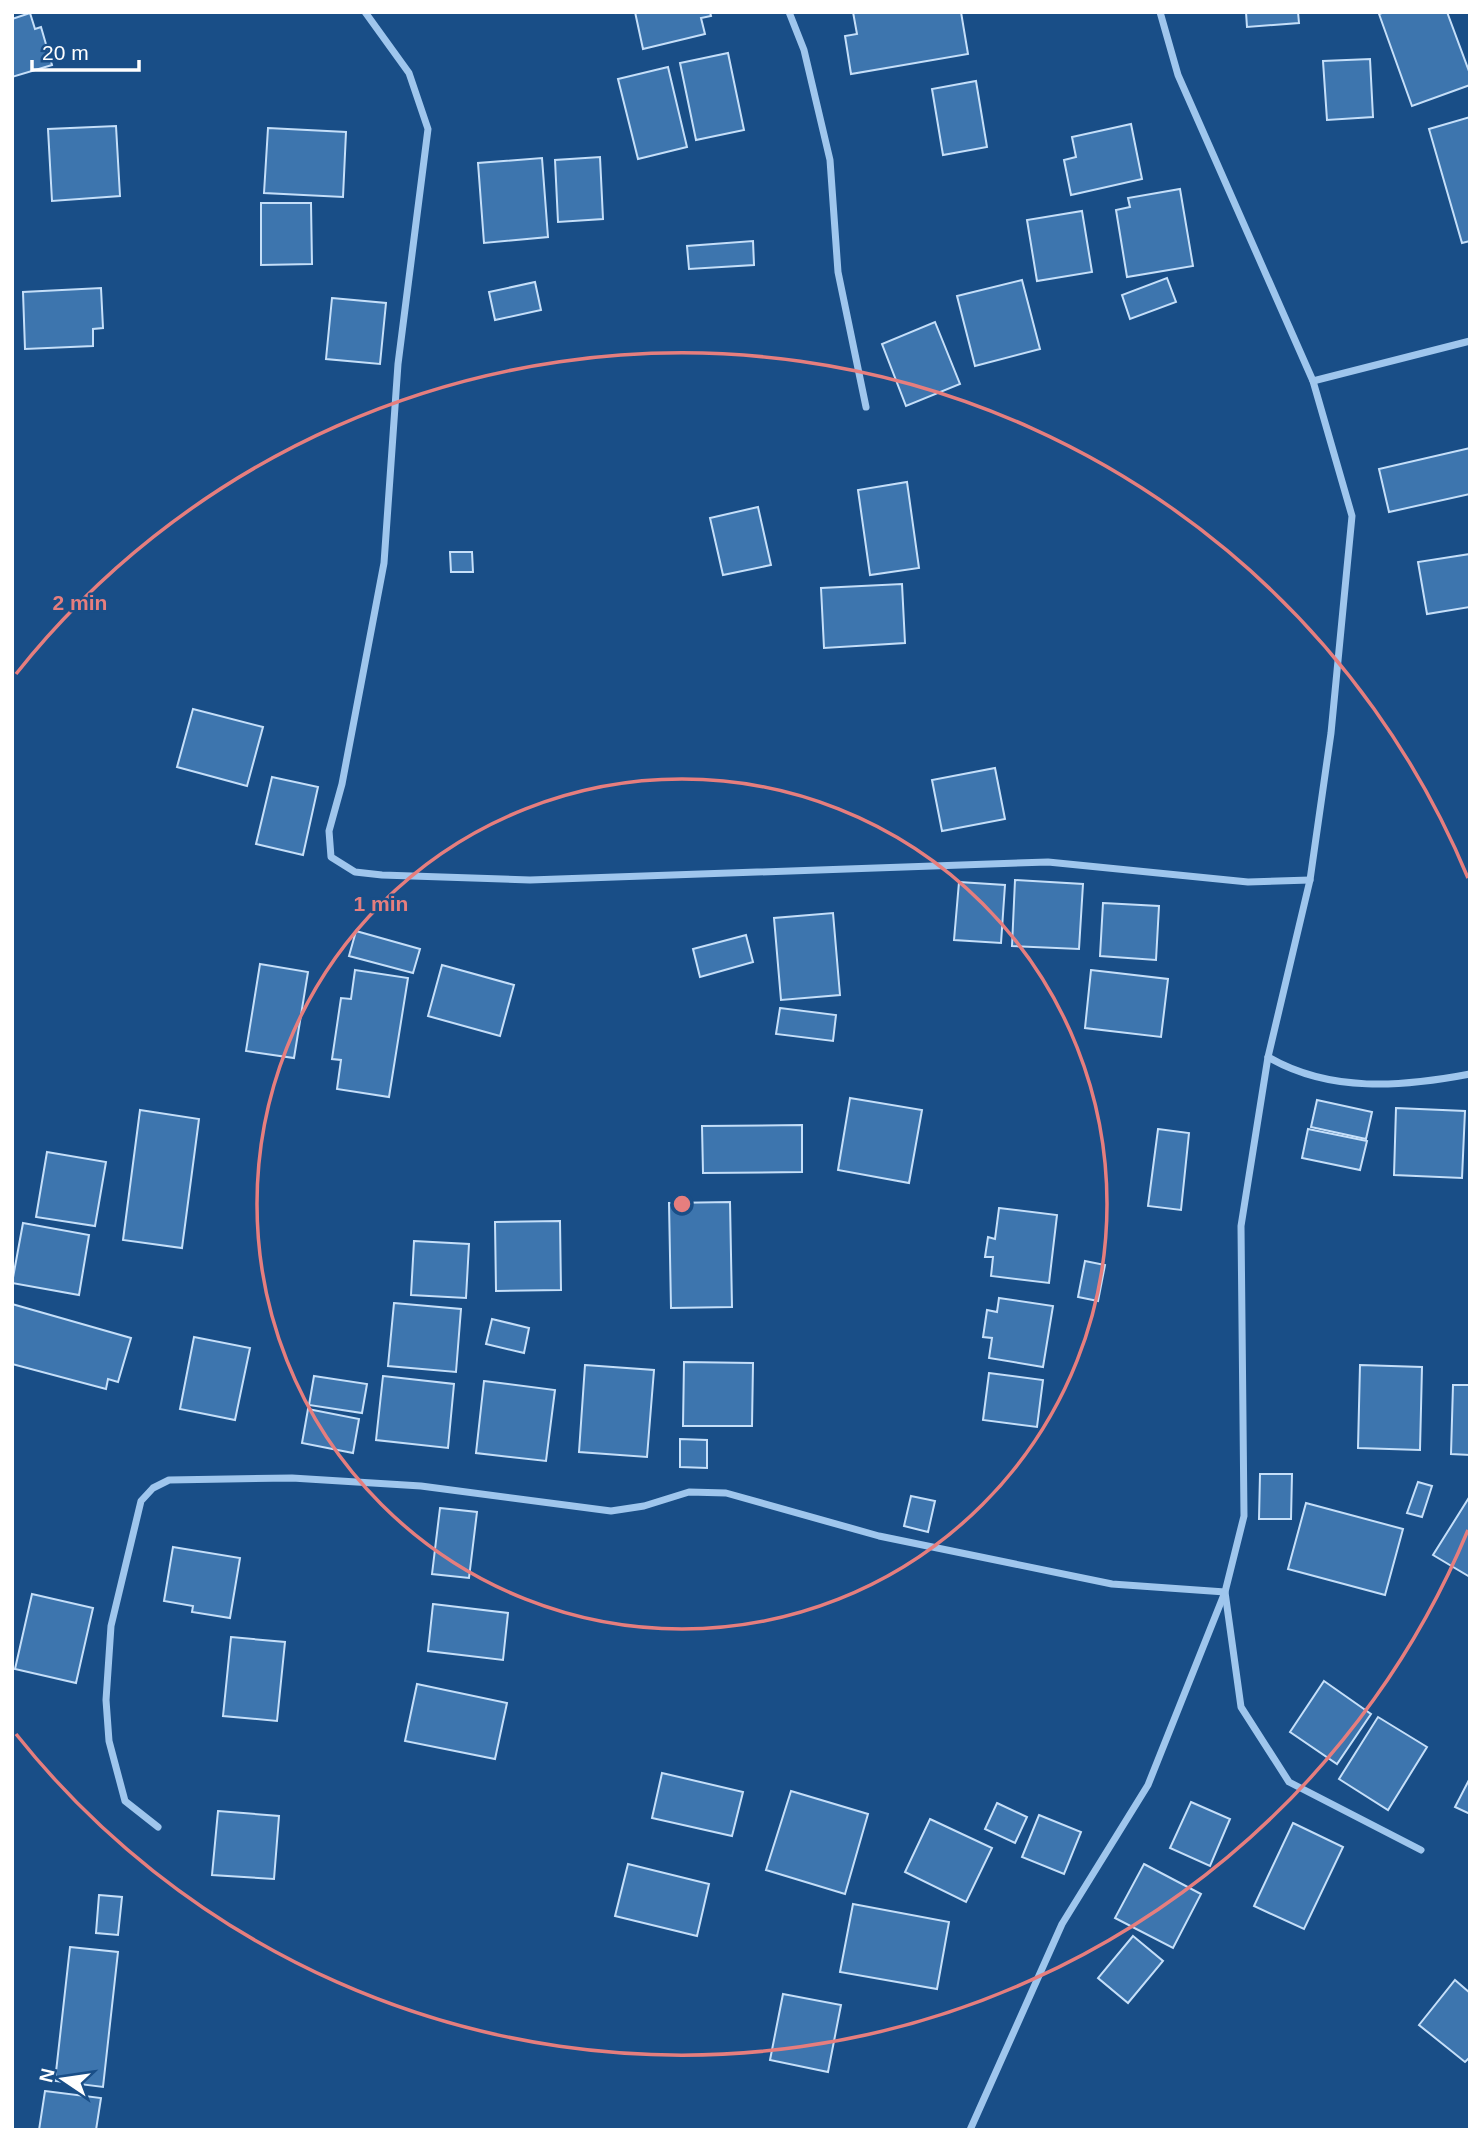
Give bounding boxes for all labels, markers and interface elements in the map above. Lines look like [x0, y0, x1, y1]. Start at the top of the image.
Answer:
scale bar [32, 28, 138, 72]
text: 20 m [42, 41, 89, 64]
text: 2 min [53, 591, 107, 614]
text: 1 min [354, 892, 408, 915]
centre of rings [670, 1192, 694, 1216]
north arrow [28, 2044, 98, 2114]
text: N [35, 2066, 59, 2084]

